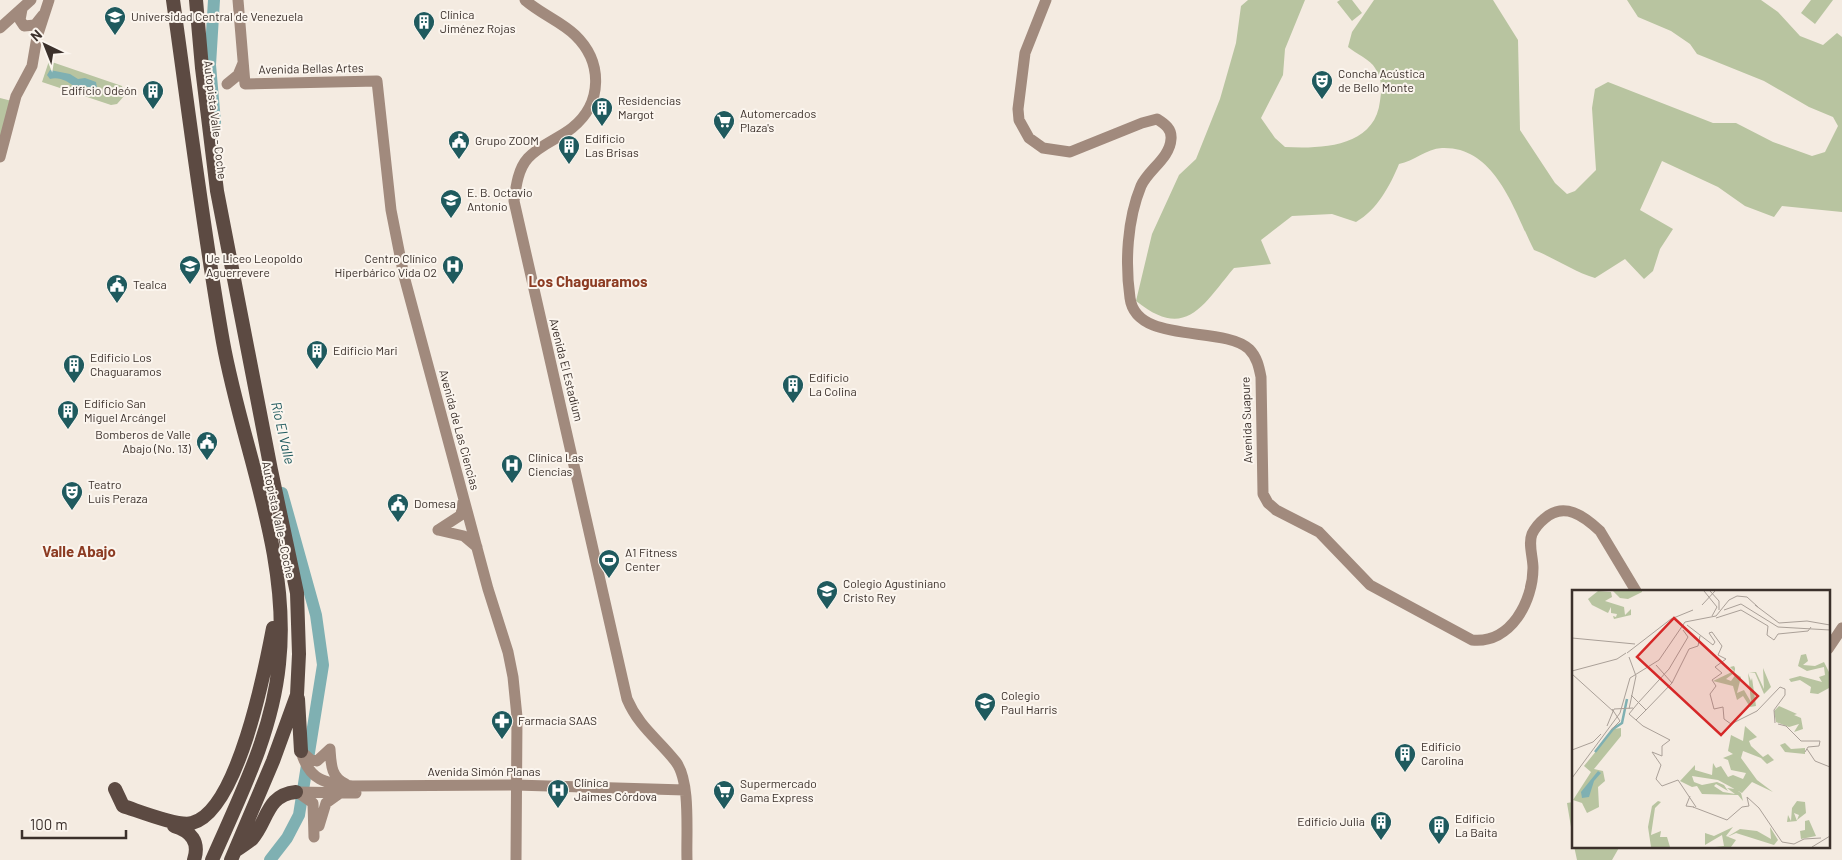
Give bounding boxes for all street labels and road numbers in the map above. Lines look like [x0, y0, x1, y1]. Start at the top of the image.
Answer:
street label: Autopista Valle - Coche [202, 60, 230, 180]
street label: Avenida Bellas Artes [258, 60, 364, 76]
street label: Avenida El Estadium [547, 317, 587, 423]
street label: Avenida de Las Ciencias [437, 368, 483, 492]
street label: Avenida Suapure [1237, 376, 1255, 464]
street label: Autopista Valle - Coche [260, 460, 298, 580]
street label: Avenida Simón Planas [427, 764, 541, 778]

